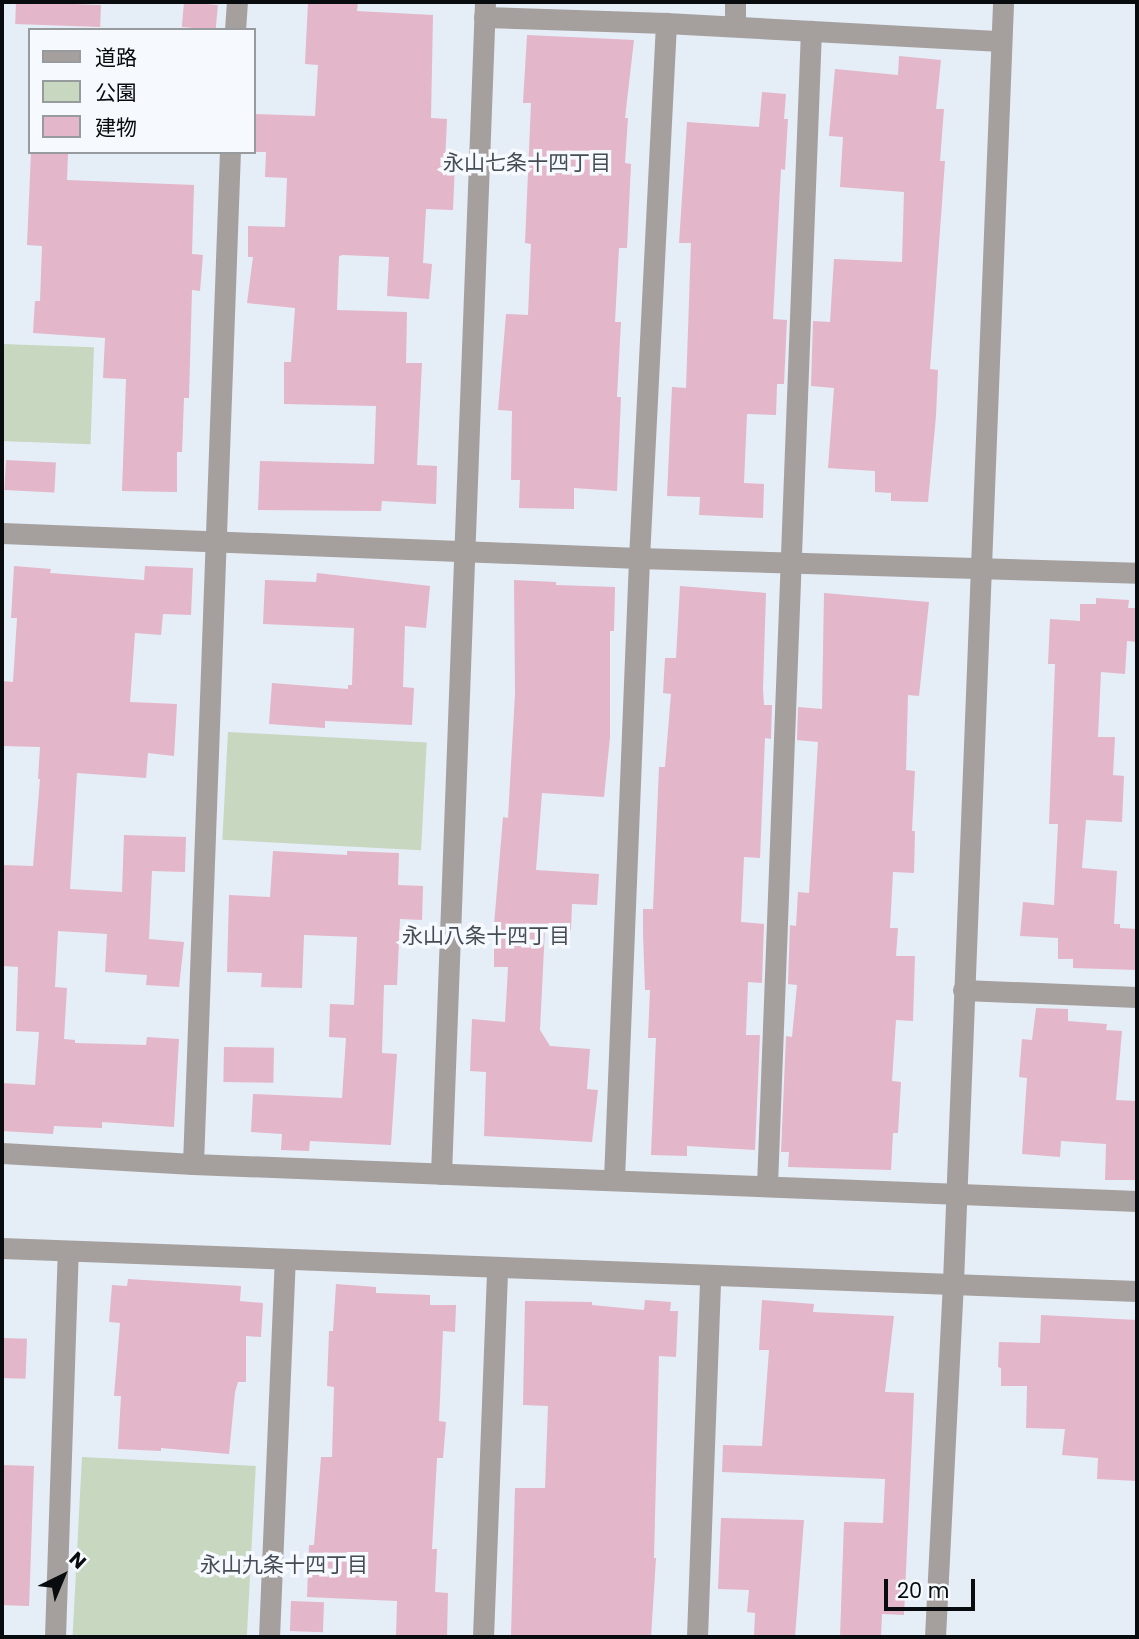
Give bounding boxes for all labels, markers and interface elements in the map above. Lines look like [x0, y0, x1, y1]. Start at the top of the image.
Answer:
legend [28, 28, 256, 154]
text: 道路 [95, 43, 137, 72]
text: 公園 [95, 78, 137, 107]
text: 建物 [95, 113, 137, 142]
district label: 永山七条十四丁目 [443, 150, 611, 176]
district label: 永山八条十四丁目 [402, 923, 570, 949]
north arrow [28, 1541, 98, 1611]
text: N [63, 1546, 92, 1575]
district label: 永山九条十四丁目 [200, 1552, 368, 1578]
scale bar [887, 1566, 978, 1610]
text: 20 m [897, 1576, 950, 1605]

